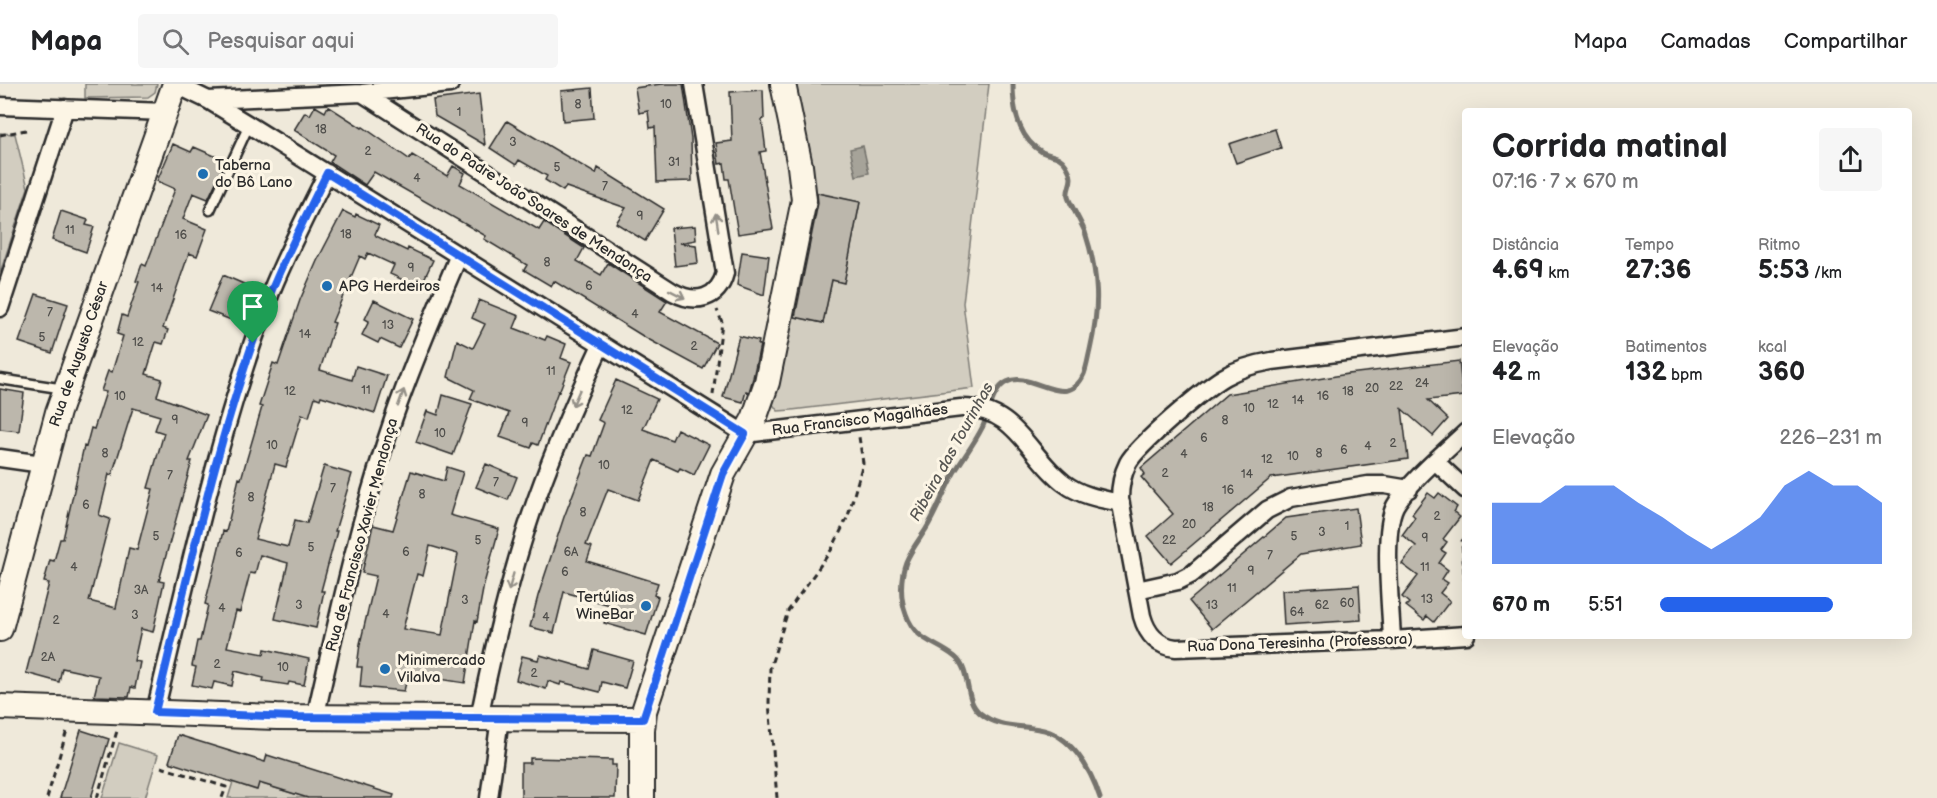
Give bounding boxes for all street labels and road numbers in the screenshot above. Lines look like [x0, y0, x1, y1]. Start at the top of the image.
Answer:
street label: Rua do Padre João Soares de Mendonça [412, 119, 656, 287]
street label: Rua de Augusto César [45, 278, 113, 429]
street label: Rua Francisco Magalhães [771, 400, 950, 440]
street label: Rua de Francisco Xavier Mendonça [322, 416, 402, 654]
street label: Rua Dona Teresinha (Professora) [1187, 630, 1413, 656]

